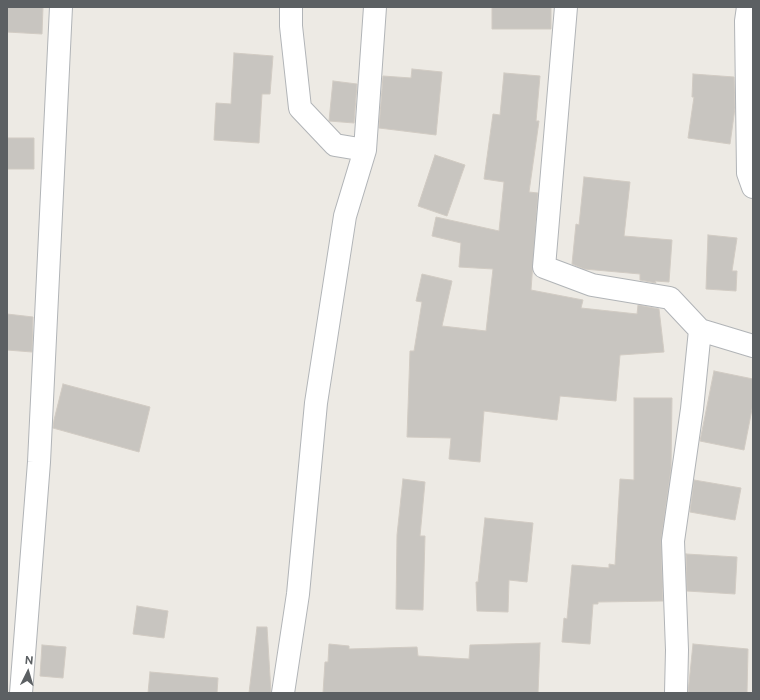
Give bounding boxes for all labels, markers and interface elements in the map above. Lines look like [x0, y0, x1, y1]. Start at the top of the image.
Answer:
north arrow [8, 652, 48, 692]
text: N [24, 654, 34, 666]

